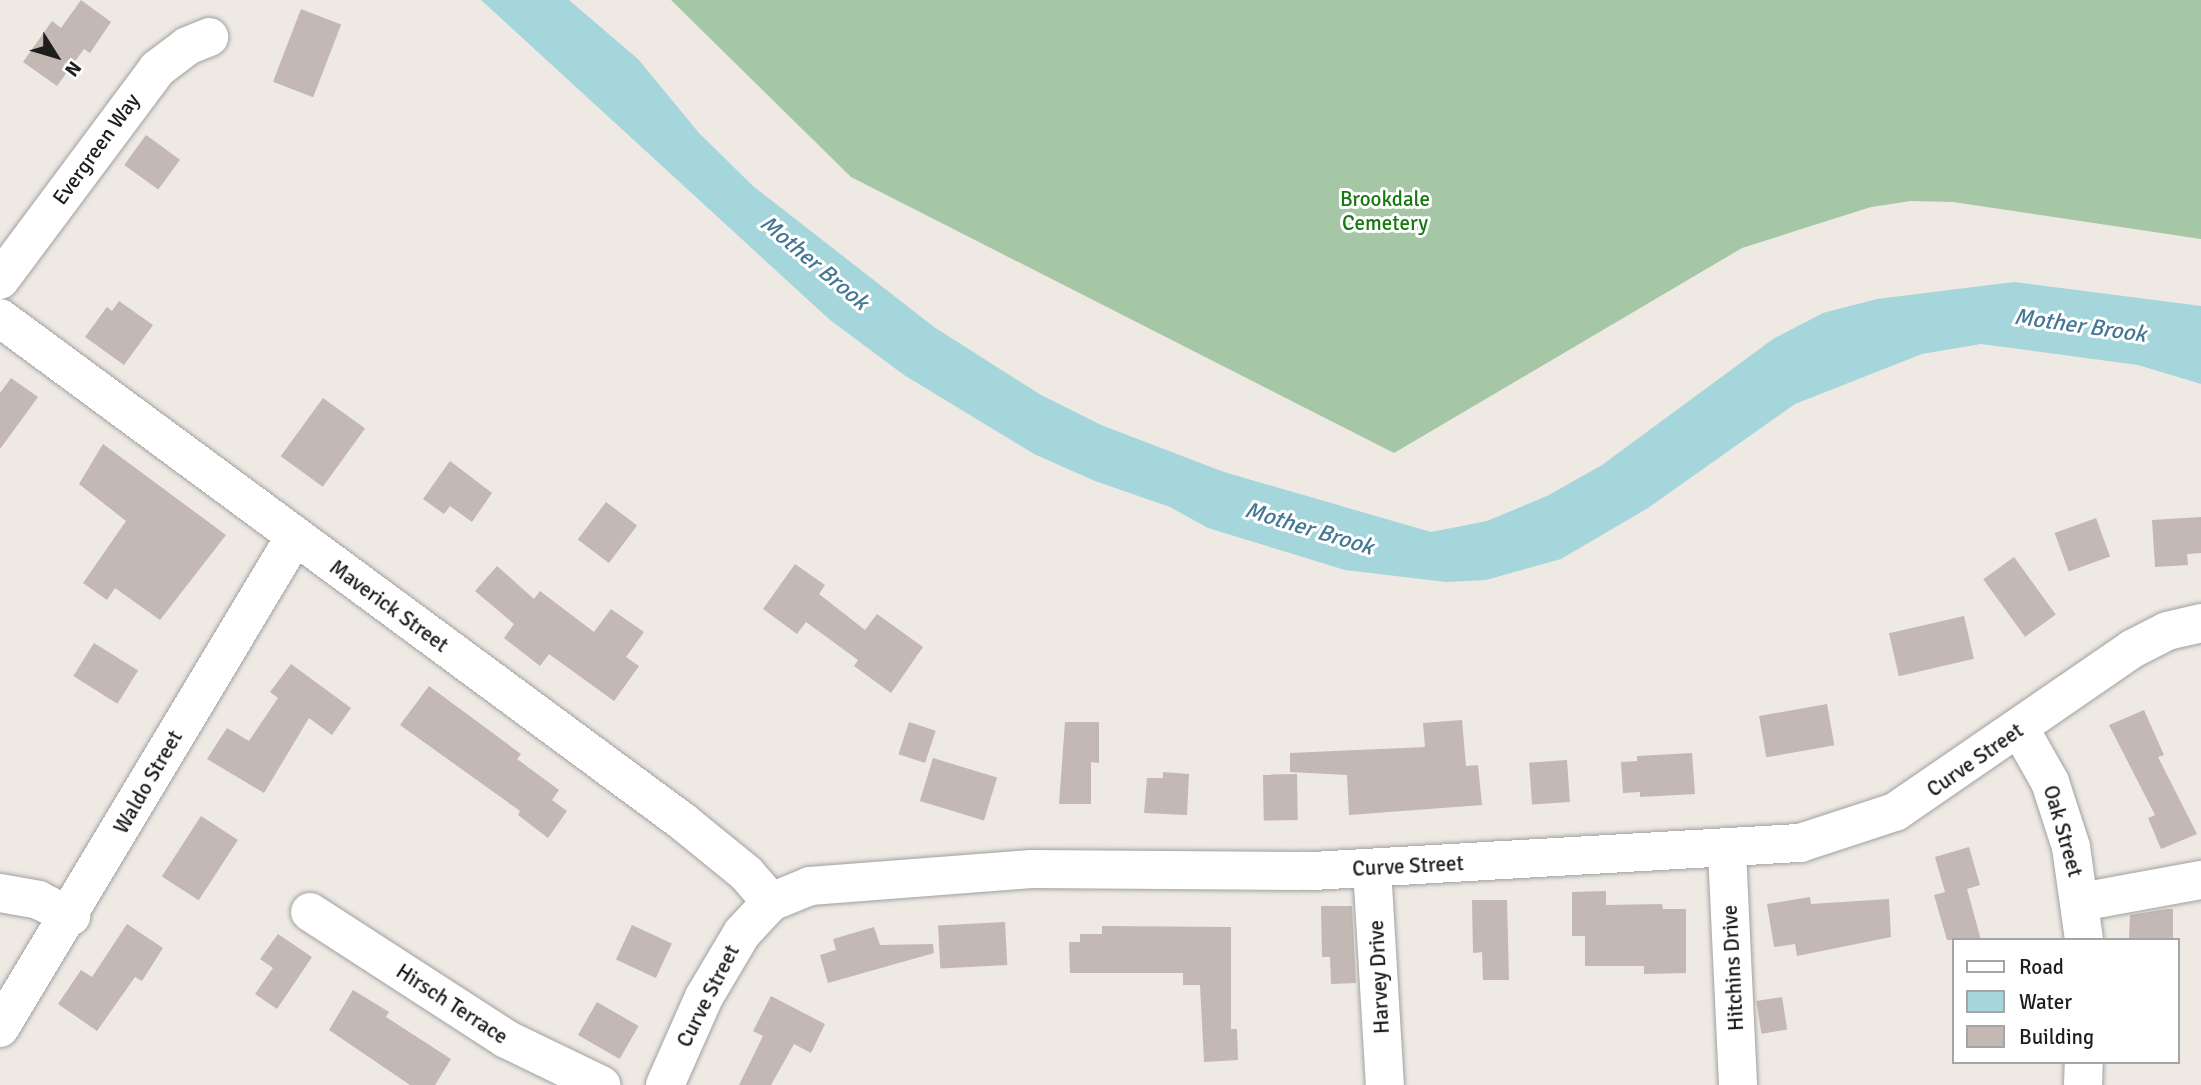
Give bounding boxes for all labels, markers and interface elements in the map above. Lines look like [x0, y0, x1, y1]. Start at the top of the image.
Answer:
north arrow [21, 21, 91, 91]
text: N [59, 56, 86, 81]
street label: Evergreen Way [47, 88, 145, 210]
park label: Brookdale Cemetery [1340, 186, 1430, 236]
water label: Mother Brook [754, 210, 874, 316]
water label: Mother Brook [2012, 303, 2148, 349]
water label: Mother Brook [1241, 496, 1377, 562]
street label: Maverick Street [325, 554, 453, 658]
street label: Curve Street [1922, 718, 2028, 802]
street label: Waldo Street [108, 726, 188, 838]
street label: Oak Street [2038, 782, 2088, 880]
street label: Curve Street [1352, 850, 1464, 882]
street label: Hitchins Drive [1717, 904, 1749, 1032]
street label: Harvey Drive [1363, 919, 1395, 1035]
legend [1952, 938, 2180, 1064]
street label: Curve Street [671, 941, 745, 1051]
text: Road [2019, 954, 2064, 980]
street label: Hirsch Terrace [391, 959, 513, 1049]
text: Water [2019, 989, 2072, 1015]
text: Building [2019, 1024, 2094, 1050]

